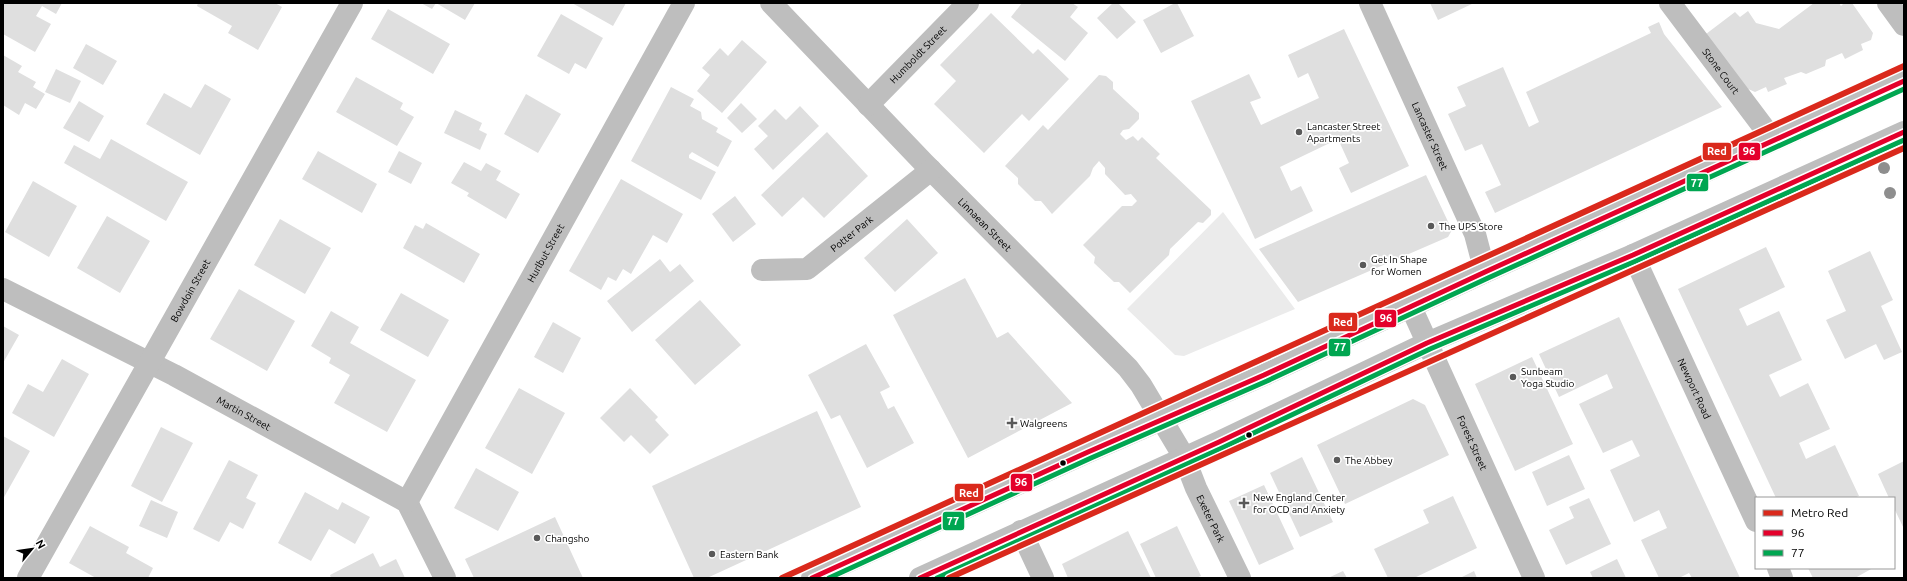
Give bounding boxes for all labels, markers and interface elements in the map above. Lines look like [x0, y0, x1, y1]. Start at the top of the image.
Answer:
street label: Humboldt Street [887, 23, 948, 85]
street label: Stone Court [1700, 46, 1742, 96]
street label: Lancaster Street [1410, 100, 1451, 172]
place label: Lancaster Street Apartments [1307, 121, 1381, 144]
marker: Lancaster Street Apartments [1294, 127, 1304, 137]
line badge: Red [1702, 142, 1732, 161]
line badge: 96 [1738, 142, 1761, 161]
text: Red [1707, 145, 1727, 157]
text: 96 [1743, 145, 1755, 157]
line badge: 77 [1686, 173, 1709, 192]
text: 77 [1691, 177, 1703, 189]
street label: Linnaean Street [956, 195, 1014, 253]
street label: Potter Park [828, 213, 875, 254]
marker: The UPS Store [1426, 221, 1436, 231]
place label: The UPS Store [1439, 221, 1503, 232]
street label: Hurlbut Street [525, 222, 566, 284]
place label: Get In Shape for Women [1371, 254, 1427, 277]
street label: Bowdoin Street [168, 257, 212, 324]
marker: Get In Shape for Women [1358, 260, 1368, 270]
line badge: 96 [1374, 309, 1397, 328]
line badge: Red [1328, 312, 1358, 332]
text: 96 [1380, 312, 1392, 324]
text: Red [1333, 316, 1353, 328]
line badge: 77 [1328, 338, 1351, 357]
text: 77 [1334, 341, 1346, 353]
street label: Newport Road [1676, 356, 1713, 420]
place label: Sunbeam Yoga Studio [1521, 366, 1575, 389]
marker: Sunbeam Yoga Studio [1508, 372, 1518, 382]
street label: Martin Street [215, 394, 273, 432]
street label: Forest Street [1455, 414, 1490, 472]
marker: Walgreens [1007, 418, 1017, 428]
place label: Walgreens [1020, 418, 1067, 429]
unlabelled marker [1244, 430, 1254, 440]
marker: The Abbey [1332, 455, 1342, 465]
place label: The Abbey [1345, 455, 1393, 466]
unlabelled marker [1058, 458, 1068, 468]
line badge: 96 [1010, 473, 1033, 492]
text: 96 [1015, 476, 1027, 488]
line badge: Red [954, 483, 984, 502]
text: Red [959, 487, 979, 499]
place label: New England Center for OCD and Anxiety [1253, 492, 1345, 515]
street label: Exeter Park [1195, 493, 1227, 544]
marker: New England Center for OCD and Anxiety [1238, 497, 1250, 509]
legend [1755, 497, 1895, 569]
text: Metro Red [1791, 506, 1848, 519]
line badge: 77 [942, 511, 965, 531]
text: 77 [947, 515, 959, 527]
text: 96 [1791, 526, 1805, 539]
north arrow [12, 529, 52, 569]
marker: Changsho [532, 533, 542, 543]
place label: Changsho [545, 533, 589, 544]
text: N [34, 538, 48, 551]
text: 77 [1791, 546, 1805, 559]
marker: Eastern Bank [707, 549, 717, 559]
place label: Eastern Bank [720, 549, 779, 560]

